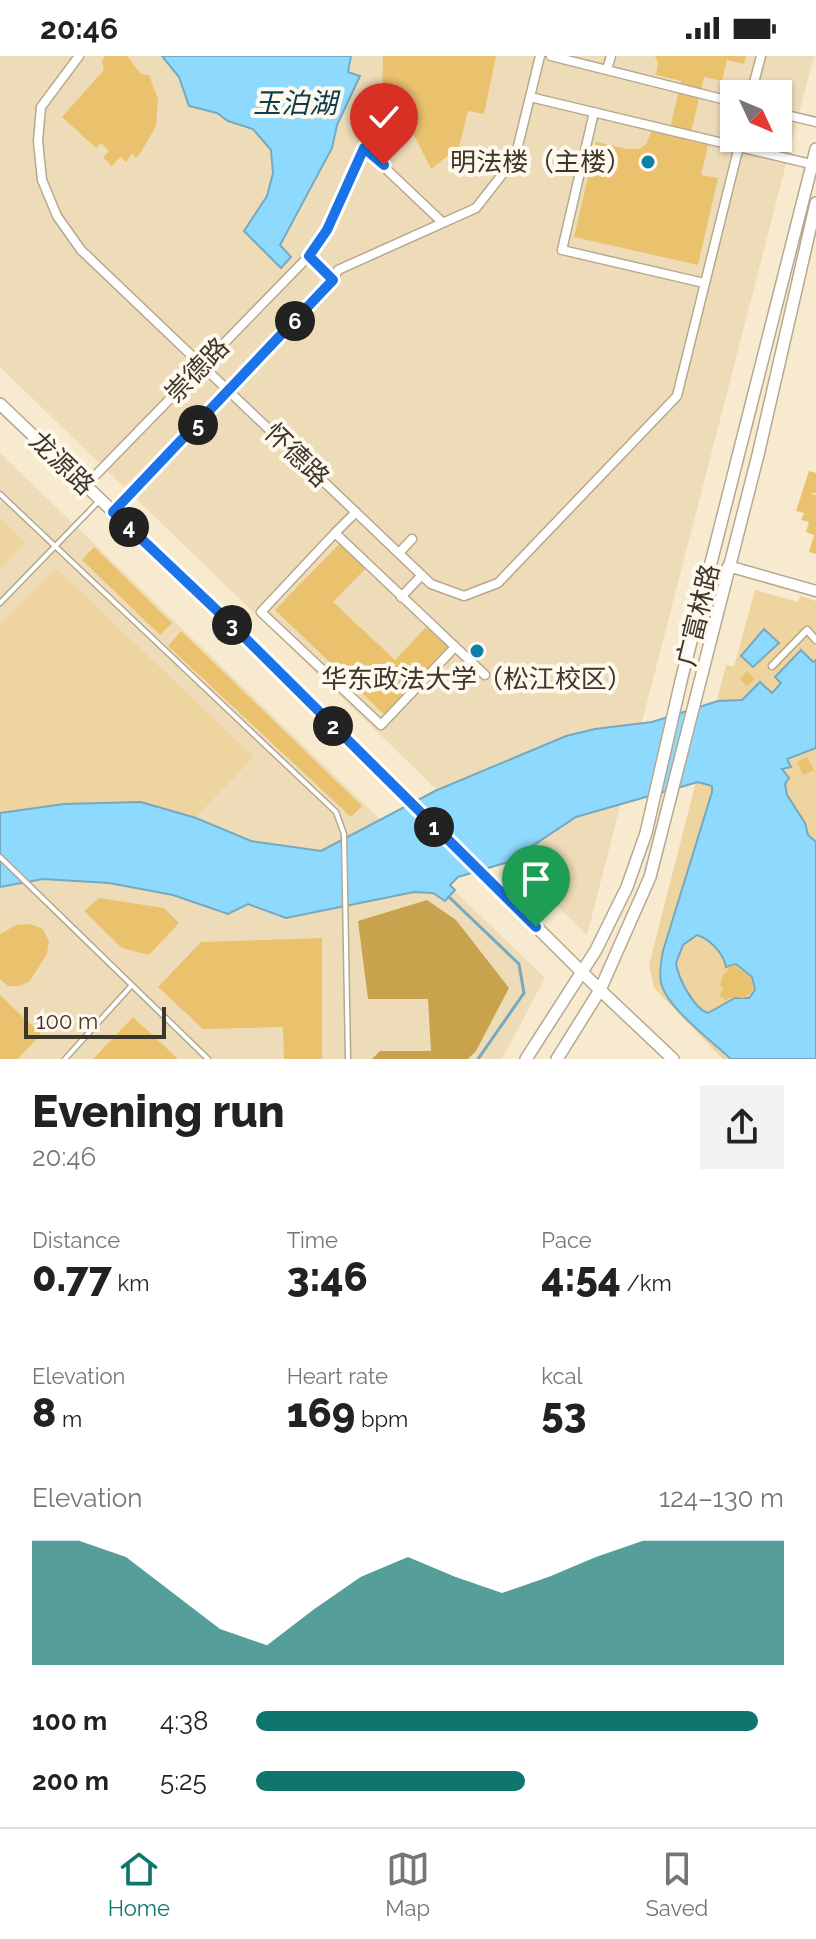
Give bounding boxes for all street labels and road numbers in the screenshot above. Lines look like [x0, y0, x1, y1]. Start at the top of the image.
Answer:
street label: 崇德路 [159, 332, 235, 408]
street label: 怀德路 [259, 417, 335, 493]
street label: 龙源路 [24, 425, 100, 501]
street label: 广富林路 [671, 561, 725, 669]

